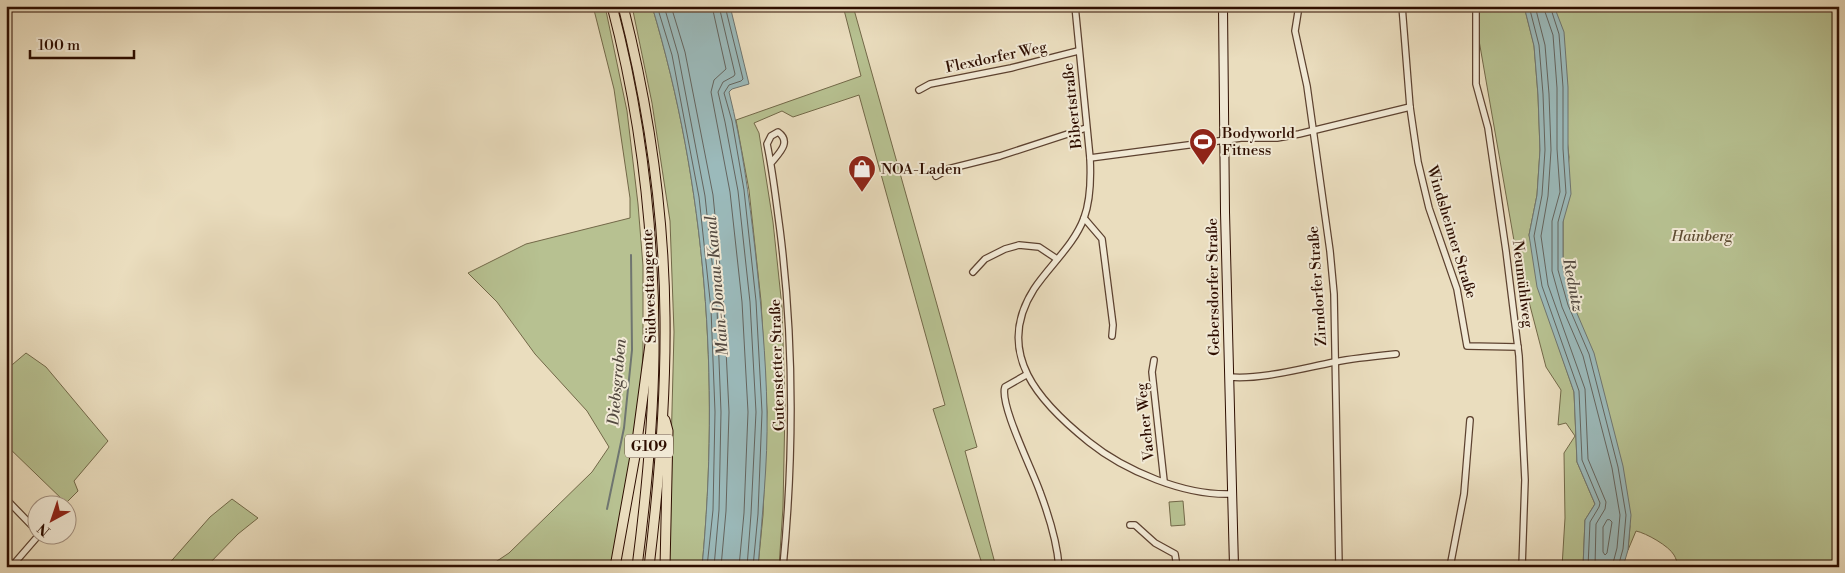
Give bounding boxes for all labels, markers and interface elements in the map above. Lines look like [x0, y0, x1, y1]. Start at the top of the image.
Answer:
scale bar [30, 28, 134, 60]
text: 100 m [38, 36, 80, 55]
street label: Flexdorfer Weg [944, 37, 1049, 78]
street label: Bibertstraße [1059, 62, 1087, 151]
place label: Bodyworld Fitness [1221, 124, 1295, 160]
sports icon: Bodyworld Fitness [1188, 127, 1218, 166]
shop icon: NOA-Laden [847, 154, 877, 193]
place label: NOA-Laden [881, 160, 962, 179]
street label: Windsheimer Straße [1422, 163, 1481, 301]
water label: Main-Donau-Kanal [701, 214, 733, 357]
street label: Gebersdorfer Straße [1203, 218, 1224, 356]
street label: Zirndorfer Straße [1304, 225, 1331, 347]
park label: Hainberg [1670, 227, 1734, 246]
street label: Südwesttangente [638, 228, 661, 344]
street label: Neumühlweg [1508, 239, 1537, 329]
water label: Rednitz [1558, 256, 1588, 314]
street label: Gutenstetter Straße [766, 299, 789, 431]
water label: Diebsgraben [603, 337, 631, 427]
street label: Vacher Weg [1132, 382, 1159, 463]
road number: G109 [625, 434, 673, 458]
north arrow [28, 496, 78, 546]
text: N [34, 519, 54, 540]

